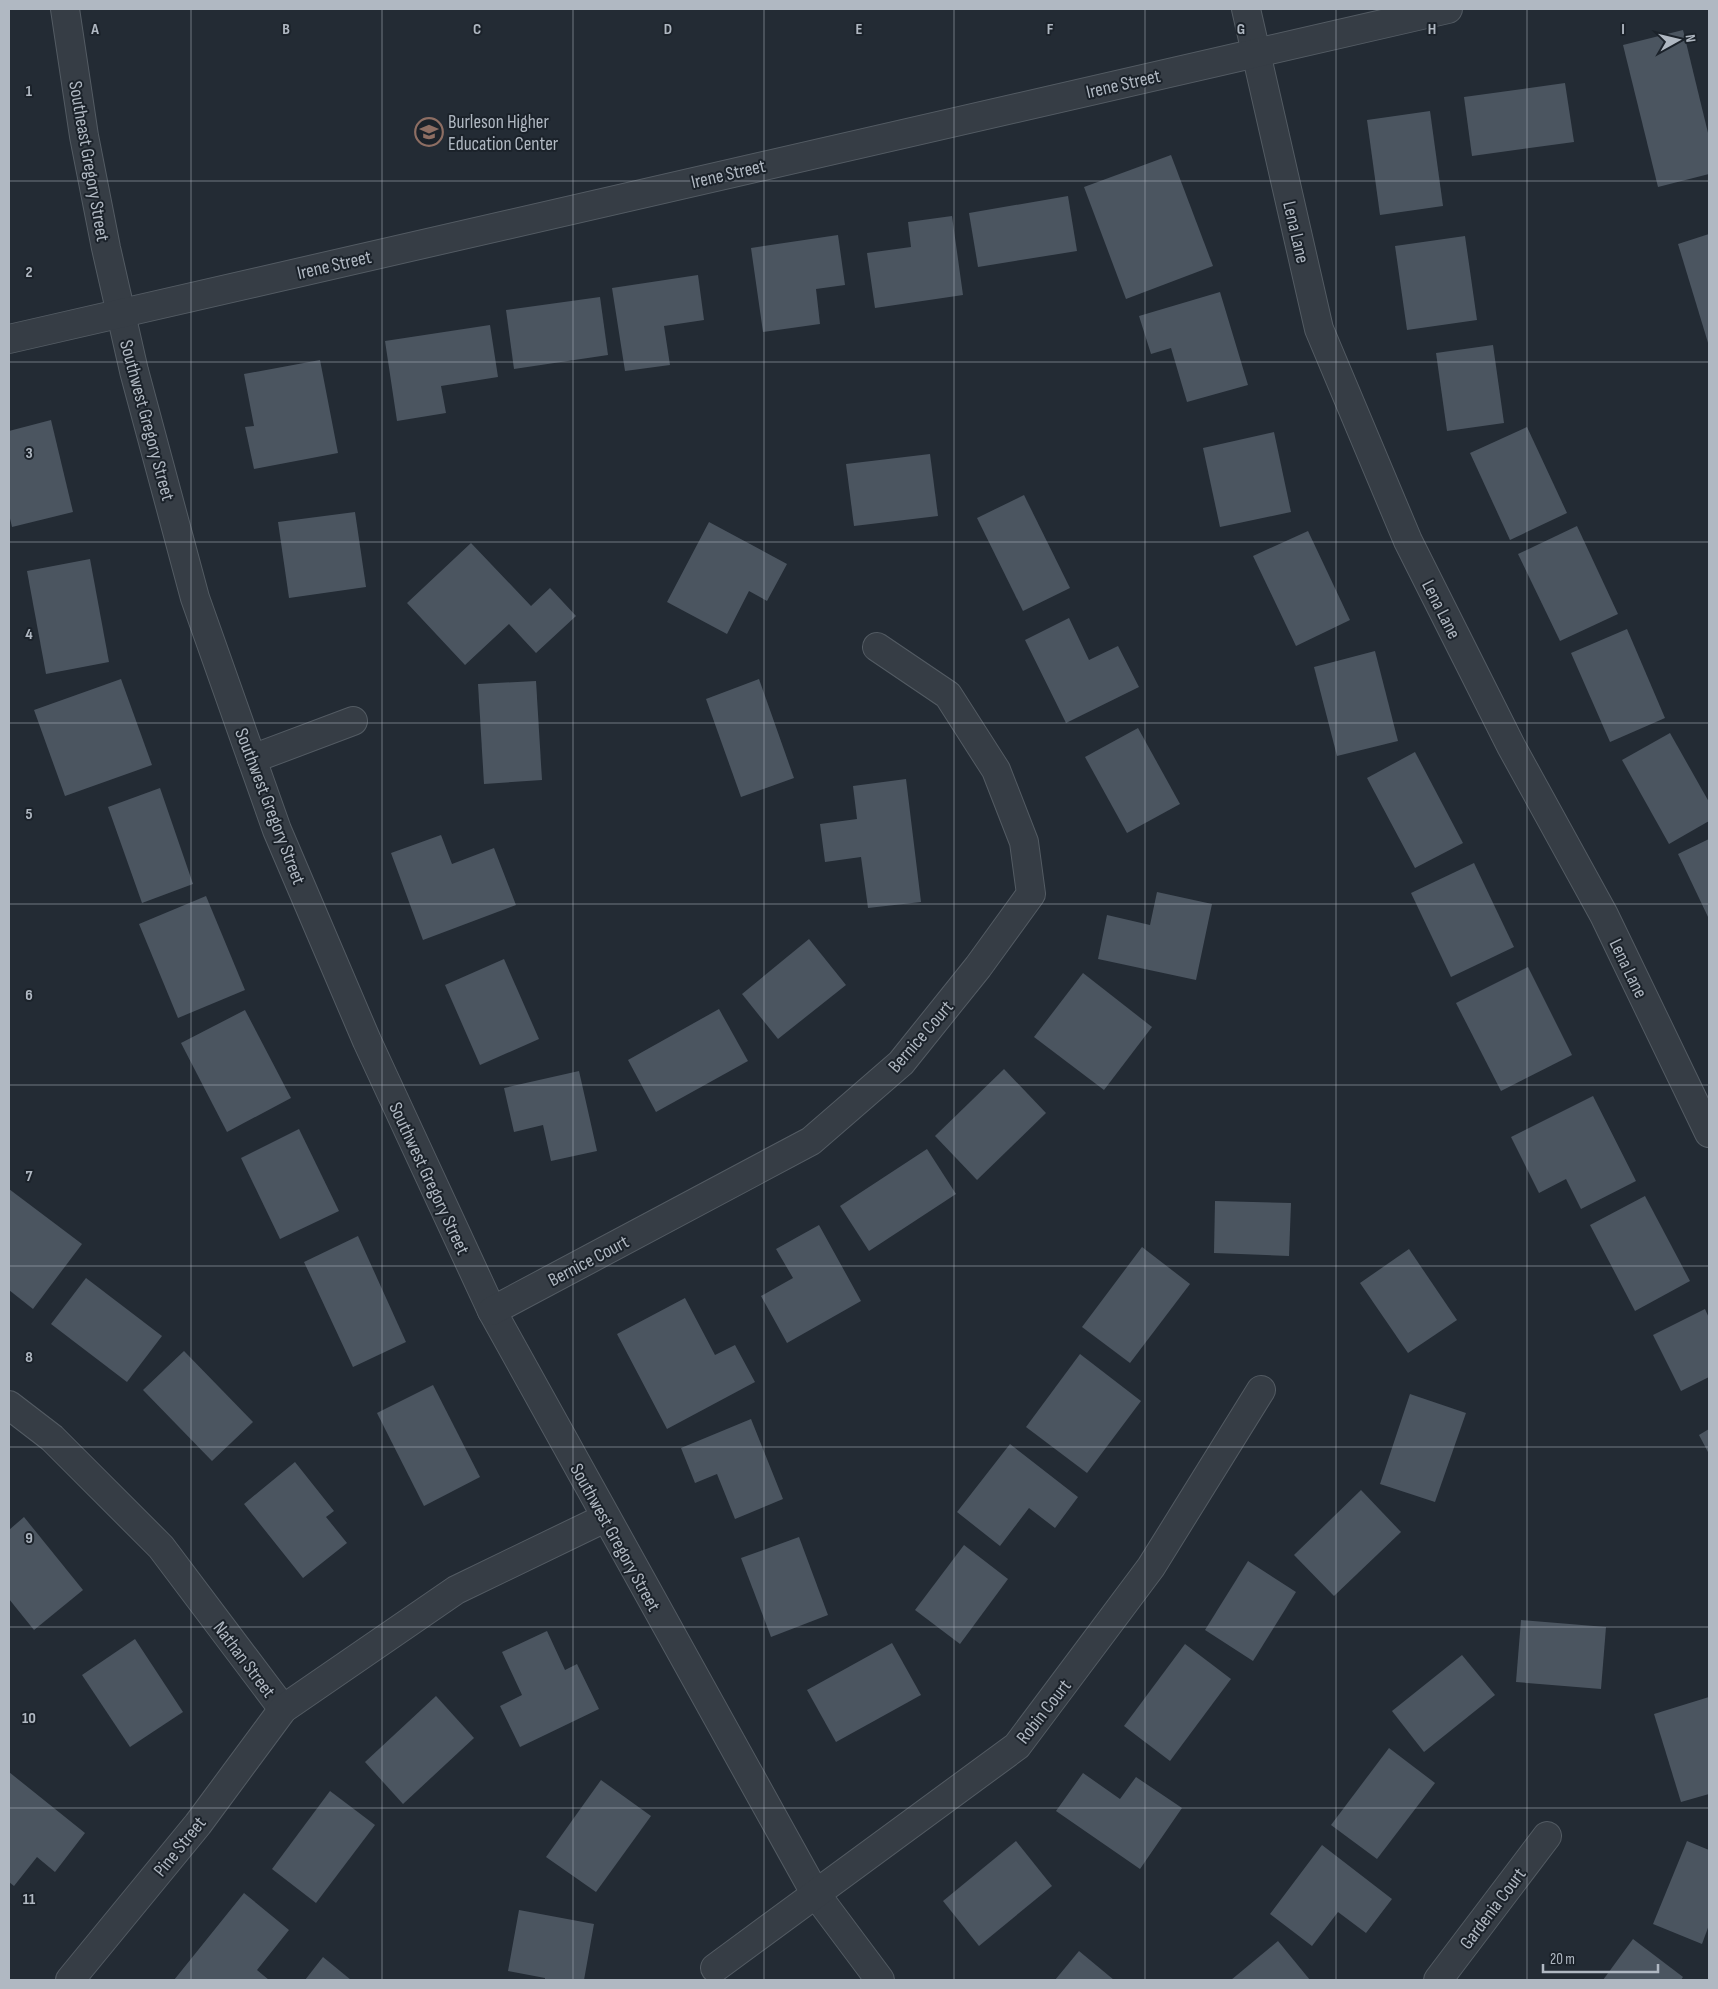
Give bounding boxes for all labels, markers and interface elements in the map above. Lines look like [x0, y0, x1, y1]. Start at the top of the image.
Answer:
north arrow [1653, 15, 1703, 65]
text: A [90, 20, 99, 39]
text: B [282, 20, 290, 39]
text: C [473, 20, 481, 39]
text: D [664, 20, 672, 39]
text: E [856, 20, 863, 39]
text: F [1047, 20, 1054, 39]
text: G [1237, 20, 1245, 39]
text: H [1428, 20, 1436, 39]
text: I [1621, 20, 1625, 39]
text: N [1681, 33, 1699, 43]
street label: Irene Street [1084, 65, 1163, 104]
street label: Southeast Gregory Street [63, 79, 114, 243]
text: 1 [26, 82, 33, 101]
place label: Burleson Higher Education Center [448, 111, 559, 156]
school or university icon: Burleson Higher Education Center [414, 117, 444, 147]
street label: Irene Street [689, 155, 768, 194]
street label: Lena Lane [1277, 199, 1314, 266]
street label: Irene Street [295, 246, 374, 285]
text: 2 [25, 263, 33, 282]
street label: Southwest Gregory Street [114, 337, 179, 503]
text: 3 [25, 444, 33, 463]
street label: Lena Lane [1416, 576, 1465, 643]
text: 4 [25, 625, 33, 644]
street label: Southwest Gregory Street [229, 725, 310, 888]
text: 5 [25, 805, 33, 824]
street label: Lena Lane [1603, 935, 1652, 1002]
text: 6 [25, 986, 33, 1005]
street label: Bernice Court [884, 996, 959, 1078]
street label: Southwest Gregory Street [383, 1099, 474, 1259]
text: 7 [26, 1167, 33, 1186]
street label: Bernice Court [545, 1230, 633, 1292]
text: 8 [25, 1348, 33, 1367]
street label: Southwest Gregory Street [565, 1460, 665, 1616]
text: 9 [25, 1529, 33, 1548]
street label: Nathan Street [208, 1617, 280, 1703]
street label: Robin Court [1012, 1675, 1077, 1749]
text: 10 [22, 1709, 36, 1728]
street label: Pine Street [149, 1812, 211, 1882]
street label: Gardenia Court [1455, 1864, 1531, 1954]
text: 11 [23, 1890, 36, 1909]
scale bar [1543, 1942, 1658, 1974]
text: 20 m [1550, 1950, 1575, 1969]

